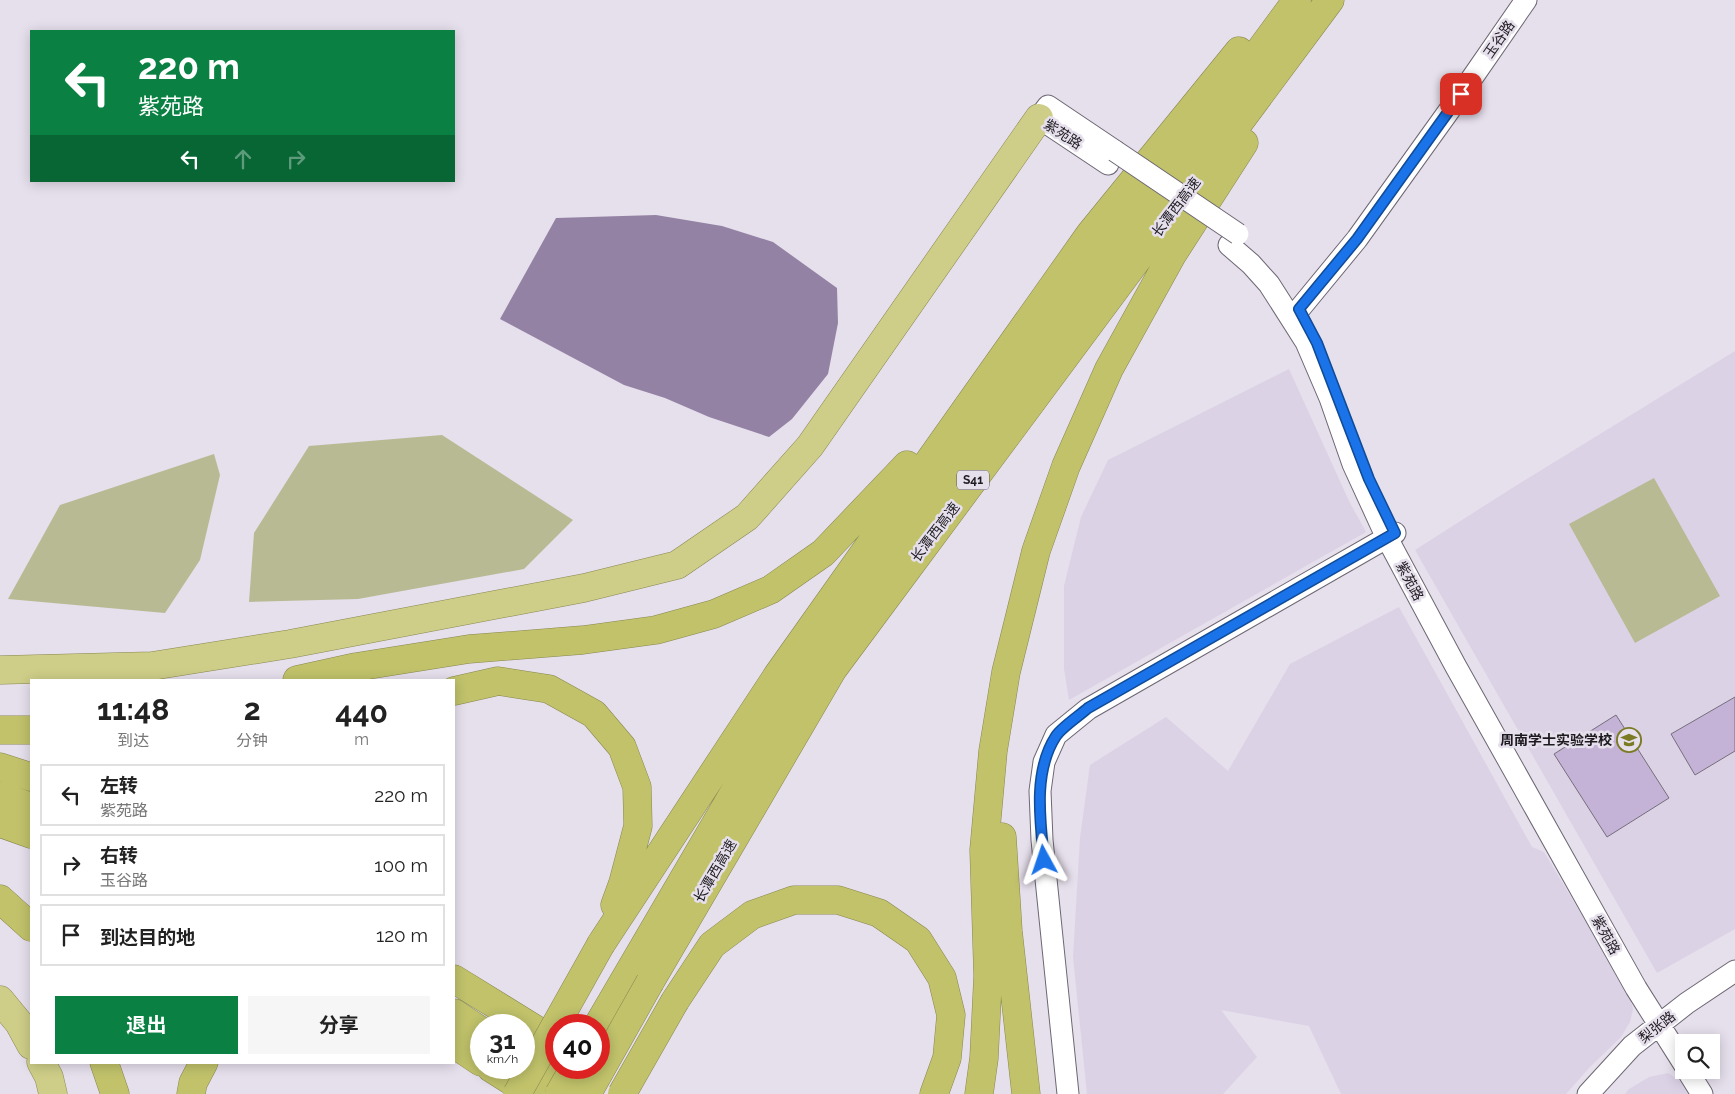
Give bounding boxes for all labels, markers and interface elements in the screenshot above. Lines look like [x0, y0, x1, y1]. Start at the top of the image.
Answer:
street label: 玉谷路 [1480, 17, 1518, 61]
text: 220 m [138, 46, 240, 87]
icon: left [55, 50, 120, 115]
pin [1440, 73, 1482, 115]
icon: arrive [1447, 80, 1475, 108]
text: 紫苑路 [138, 93, 204, 119]
street label: 紫苑路 [1041, 116, 1085, 152]
icon: left [176, 145, 204, 173]
icon: ahead [229, 145, 257, 173]
icon: right [282, 145, 310, 173]
street label: 长潭西高速 [1149, 174, 1203, 240]
road number: S41 [957, 470, 989, 490]
street label: 长潭西高速 [908, 499, 962, 565]
street label: 紫苑路 [1393, 559, 1427, 603]
text: 11:48 [97, 692, 169, 727]
text: 2 [244, 692, 261, 727]
text: 440 [335, 695, 388, 730]
school or university icon: 周南学士实验学校 [1616, 727, 1642, 753]
text: m [354, 730, 369, 749]
text: 到达 [117, 731, 149, 750]
text: 分钟 [236, 731, 268, 750]
place label: 周南学士实验学校 [1500, 732, 1612, 748]
text: 左转 [100, 774, 138, 796]
icon: left [57, 781, 85, 809]
text: 220 m [374, 784, 428, 806]
text: 紫苑路 [100, 801, 148, 820]
position arrow [1017, 833, 1069, 885]
street label: 长潭西高速 [691, 837, 739, 905]
text: 右转 [100, 844, 138, 866]
icon: right [57, 851, 85, 879]
text: 100 m [374, 854, 428, 876]
text: 玉谷路 [100, 871, 148, 890]
street label: 紫苑路 [1589, 913, 1623, 957]
icon: arrive [57, 921, 85, 949]
text: 120 m [376, 924, 428, 946]
text: 到达目的地 [100, 926, 195, 948]
button: 退出 [55, 996, 238, 1054]
button: 分享 [248, 996, 430, 1054]
street label: 梨张路 [1636, 1008, 1678, 1046]
speed limit sign: 40 [545, 1014, 610, 1079]
text: 31 [489, 1025, 516, 1055]
map controls [1675, 1034, 1720, 1079]
button: search [1675, 1034, 1720, 1079]
text: km/h [487, 1052, 518, 1066]

